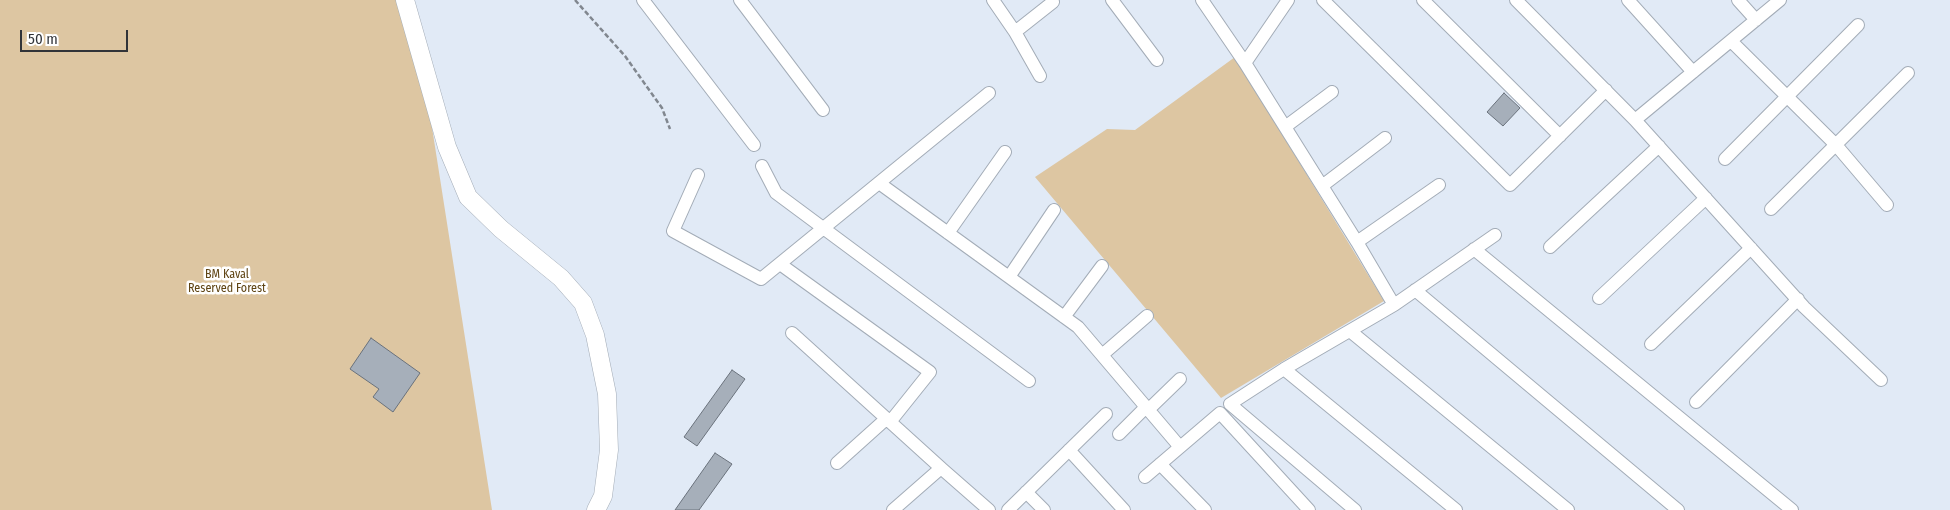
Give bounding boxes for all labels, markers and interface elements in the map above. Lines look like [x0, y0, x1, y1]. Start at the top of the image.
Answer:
scale bar [22, 20, 130, 52]
text: 50 m [28, 30, 58, 48]
park label: BM Kaval Reserved Forest [188, 268, 266, 296]

